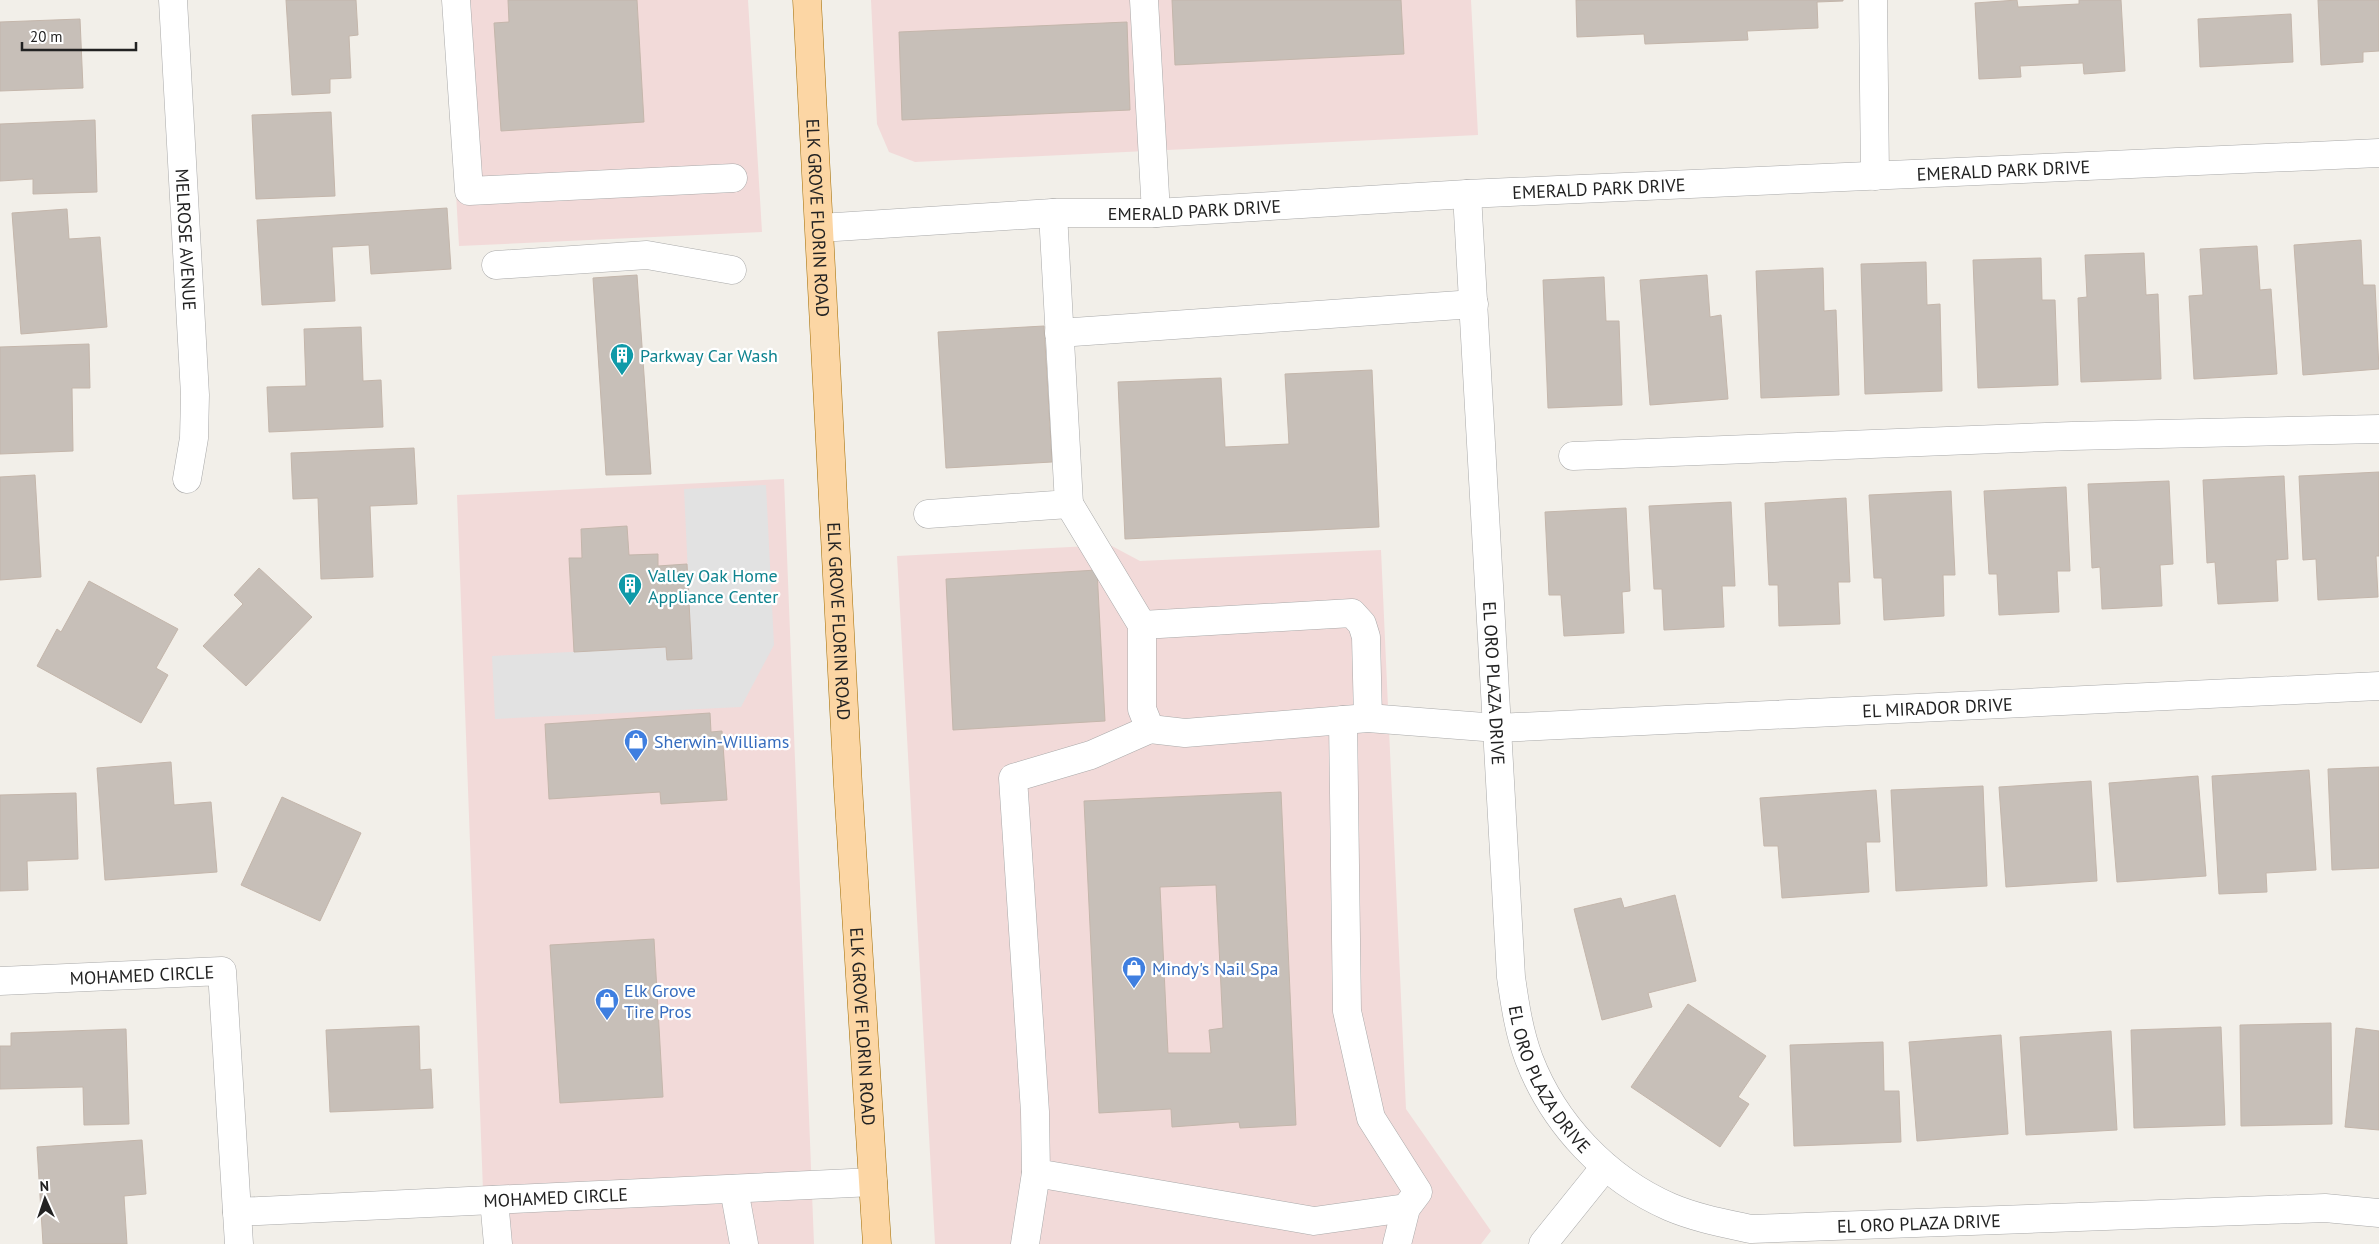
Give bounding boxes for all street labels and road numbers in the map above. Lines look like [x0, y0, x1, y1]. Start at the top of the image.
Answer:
street label: ELK GROVE FLORIN ROAD [802, 118, 835, 317]
street label: EMERALD PARK DRIVE [1916, 155, 2090, 185]
street label: MELROSE AVENUE [171, 168, 202, 311]
street label: EMERALD PARK DRIVE [1512, 173, 1686, 203]
street label: EMERALD PARK DRIVE [1108, 194, 1282, 225]
street label: ELK GROVE FLORIN ROAD [823, 521, 856, 721]
street label: EL ORO PLAZA DRIVE [1478, 601, 1511, 766]
street label: EL MIRADOR DRIVE [1862, 692, 2013, 722]
street label: ELK GROVE FLORIN ROAD [845, 927, 881, 1126]
street label: MOHAMED CIRCLE [69, 960, 215, 989]
street label: EL ORO PLAZA DRIVE [1504, 1003, 1596, 1158]
street label: MOHAMED CIRCLE [483, 1182, 628, 1212]
street label: EL ORO PLAZA DRIVE [1837, 1208, 2001, 1237]

